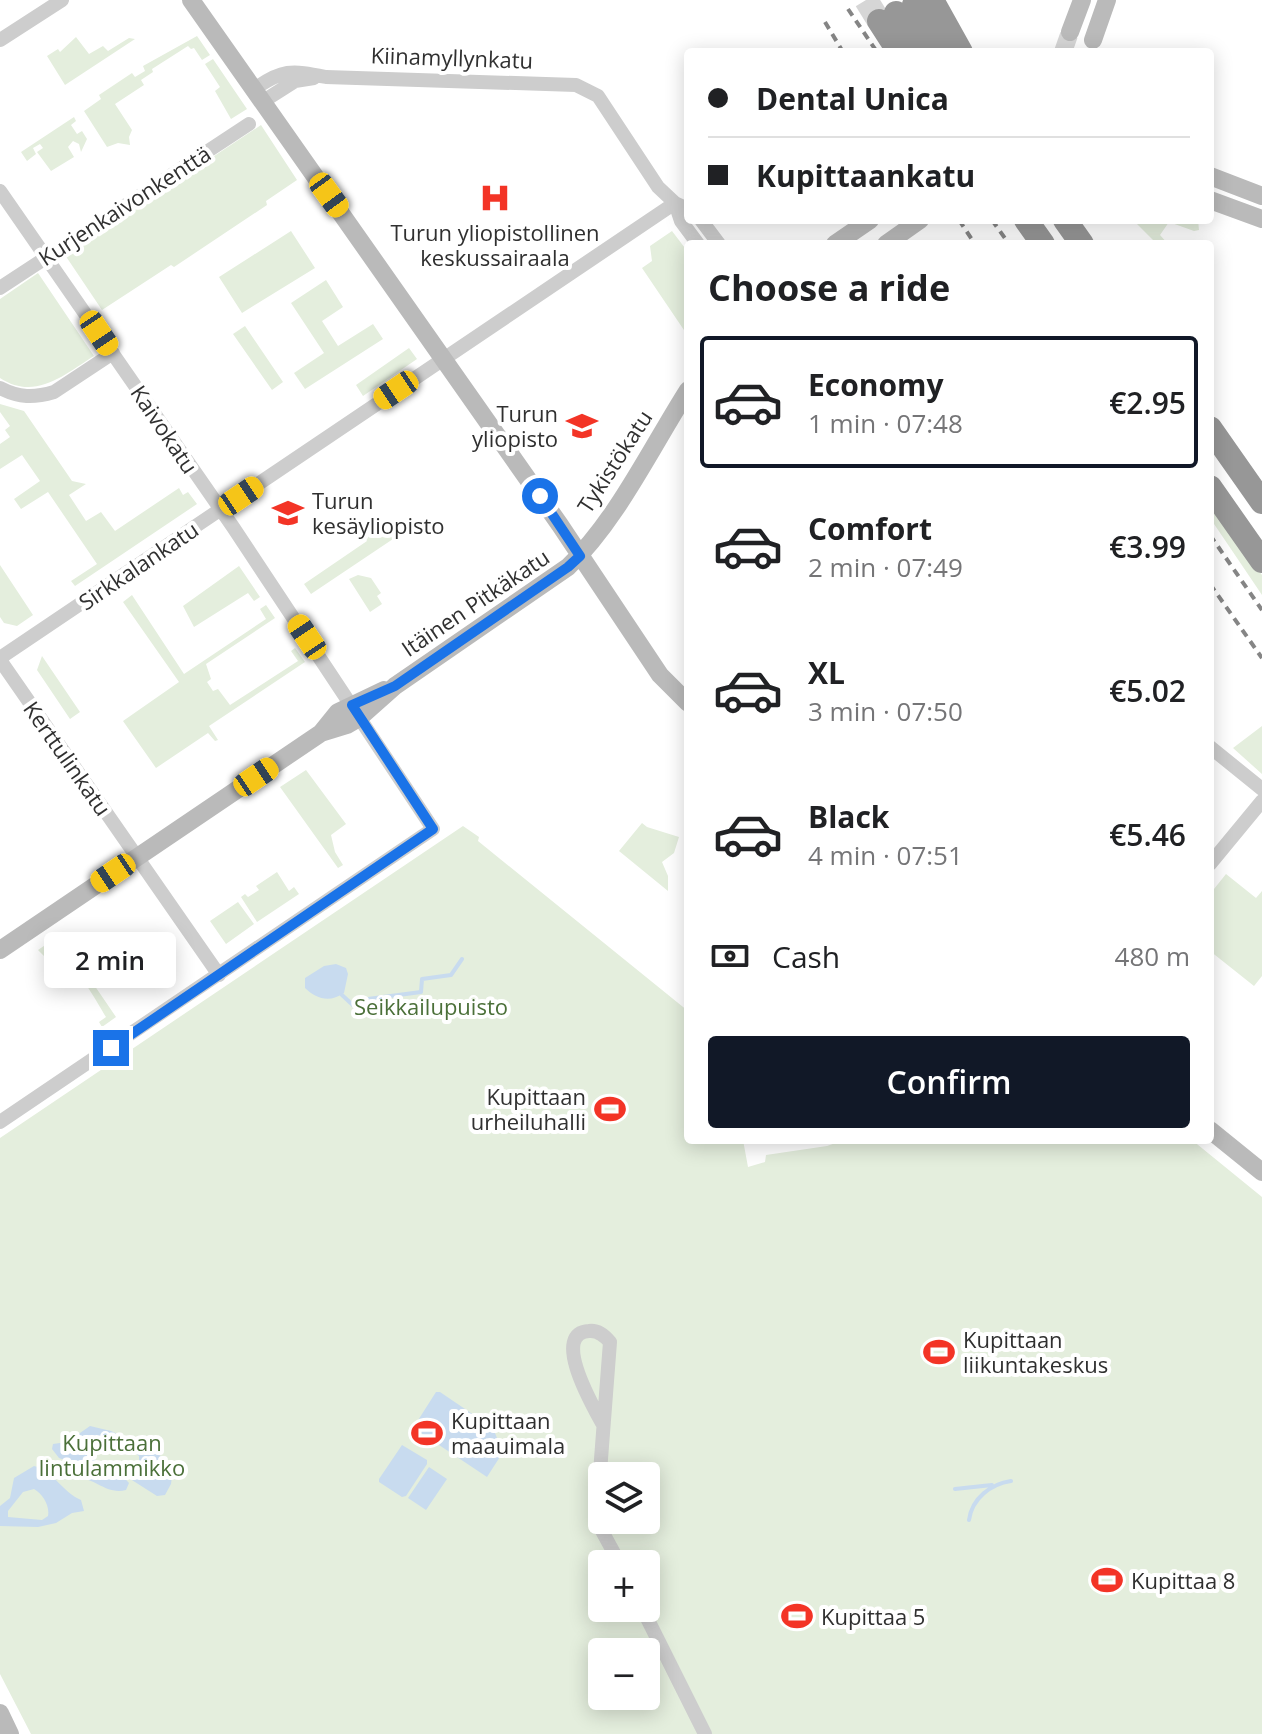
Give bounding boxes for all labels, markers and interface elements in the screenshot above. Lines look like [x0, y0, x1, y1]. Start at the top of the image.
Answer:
street label: Kiinamyllynkatu [370, 39, 534, 75]
text: Dental Unica [756, 78, 949, 119]
street label: Kurjenkaivonkenttä [32, 138, 216, 272]
text: Kupittaankatu [756, 155, 975, 196]
car [305, 169, 353, 221]
hospital icon: Turun yliopistollinen keskussairaala [478, 181, 512, 215]
place label: Turun yliopistollinen keskussairaala [390, 217, 600, 272]
text: Choose a ride [708, 263, 950, 312]
car [76, 306, 122, 360]
text: Economy [808, 364, 944, 405]
icon: car [712, 366, 784, 438]
car [369, 367, 423, 413]
street label: Kaivokatu [124, 379, 206, 479]
text: €2.95 [1109, 382, 1186, 423]
place label: Turun yliopisto [472, 398, 558, 453]
street label: Tykistökatu [570, 404, 658, 518]
text: 1 min · 07:48 [808, 405, 963, 441]
school or university icon: Turun yliopisto [565, 409, 599, 443]
car [214, 473, 268, 519]
route start [522, 478, 558, 514]
place label: Turun kesäyliopisto [312, 485, 445, 540]
school or university icon: Turun kesäyliopisto [271, 496, 305, 530]
text: Comfort [808, 508, 932, 549]
icon: car [712, 510, 784, 582]
street label: Sirkkalankatu [72, 514, 204, 616]
text: €3.99 [1109, 526, 1186, 567]
street label: Itäinen Pitkäkatu [395, 541, 555, 663]
text: 2 min · 07:49 [808, 549, 963, 585]
car [284, 610, 330, 664]
text: XL [808, 652, 845, 693]
icon: car [712, 654, 784, 726]
text: €5.02 [1109, 670, 1186, 711]
text: 3 min · 07:50 [808, 693, 963, 729]
street label: Kerttulinkatu [17, 695, 119, 821]
car [229, 754, 283, 800]
text: Black [808, 796, 889, 837]
icon: car [712, 798, 784, 870]
text: €5.46 [1109, 814, 1186, 855]
text: 4 min · 07:51 [808, 837, 963, 873]
car [86, 850, 140, 896]
callout: 2 min [45, 932, 177, 988]
icon: cash [708, 934, 752, 978]
text: Cash [772, 936, 840, 977]
text: 480 m [1115, 938, 1190, 974]
text: 2 min [75, 942, 145, 978]
park label: Seikkailupuisto [354, 991, 508, 1021]
route end [93, 1030, 129, 1066]
button: Confirm [708, 1036, 1190, 1128]
place label: Kupittaan urheiluhalli [471, 1081, 586, 1136]
sports icon: Kupittaan urheiluhalli [593, 1092, 627, 1126]
place label: Kupittaan liikuntakeskus [963, 1324, 1108, 1379]
sports icon: Kupittaan liikuntakeskus [922, 1335, 956, 1369]
place label: Kupittaan maauimala [451, 1405, 565, 1460]
sports icon: Kupittaan maauimala [410, 1416, 444, 1450]
park label: Kupittaan lintulammikko [39, 1427, 185, 1482]
map controls [588, 1462, 660, 1710]
button: layers [588, 1462, 660, 1534]
button: + [588, 1550, 660, 1622]
sports icon: Kupittaa 8 [1090, 1563, 1124, 1597]
place label: Kupittaa 8 [1131, 1565, 1235, 1595]
sports icon: Kupittaa 5 [780, 1599, 814, 1633]
place label: Kupittaa 5 [821, 1601, 925, 1631]
button: − [588, 1638, 660, 1710]

